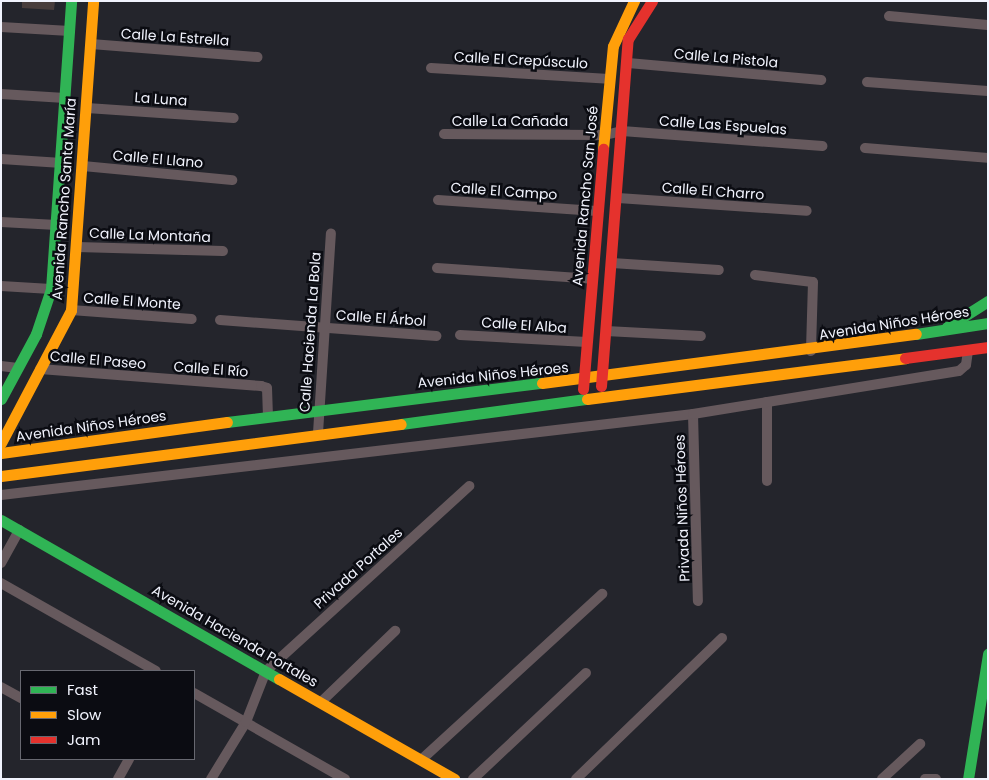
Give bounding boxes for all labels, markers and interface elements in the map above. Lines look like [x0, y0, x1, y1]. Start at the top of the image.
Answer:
street label: Calle La Estrella [120, 25, 230, 49]
street label: Calle La Pistola [673, 45, 779, 71]
street label: Calle El Crepúsculo [454, 48, 588, 72]
street label: La Luna [134, 89, 188, 109]
street label: Avenida Rancho Santa María [49, 97, 79, 301]
street label: Avenida Rancho San José [569, 105, 601, 287]
street label: Calle Las Espuelas [659, 112, 787, 138]
street label: Calle La Cañada [452, 113, 568, 129]
street label: Calle El Llano [112, 147, 204, 171]
street label: Calle El Campo [450, 179, 558, 203]
street label: Calle El Charro [661, 179, 765, 203]
street label: Calle La Montaña [89, 224, 211, 246]
street label: Calle Hacienda La Bola [296, 251, 324, 413]
street label: Calle El Monte [83, 289, 181, 313]
street label: Avenida Niños Héroes [818, 303, 970, 343]
street label: Calle El Árbol [335, 306, 427, 330]
street label: Calle El Alba [481, 314, 567, 336]
street label: Calle El Paseo [49, 347, 147, 373]
street label: Calle El Río [173, 358, 249, 380]
street label: Avenida Niños Héroes [417, 359, 569, 391]
street label: Avenida Niños Héroes [15, 407, 167, 445]
street label: Privada Niños Héroes [671, 434, 693, 582]
street label: Privada Portales [310, 524, 406, 612]
street label: Avenida Hacienda Portales [149, 582, 321, 690]
legend [20, 670, 195, 760]
text: Fast [67, 679, 98, 700]
text: Slow [67, 704, 101, 725]
text: Jam [67, 729, 101, 750]

